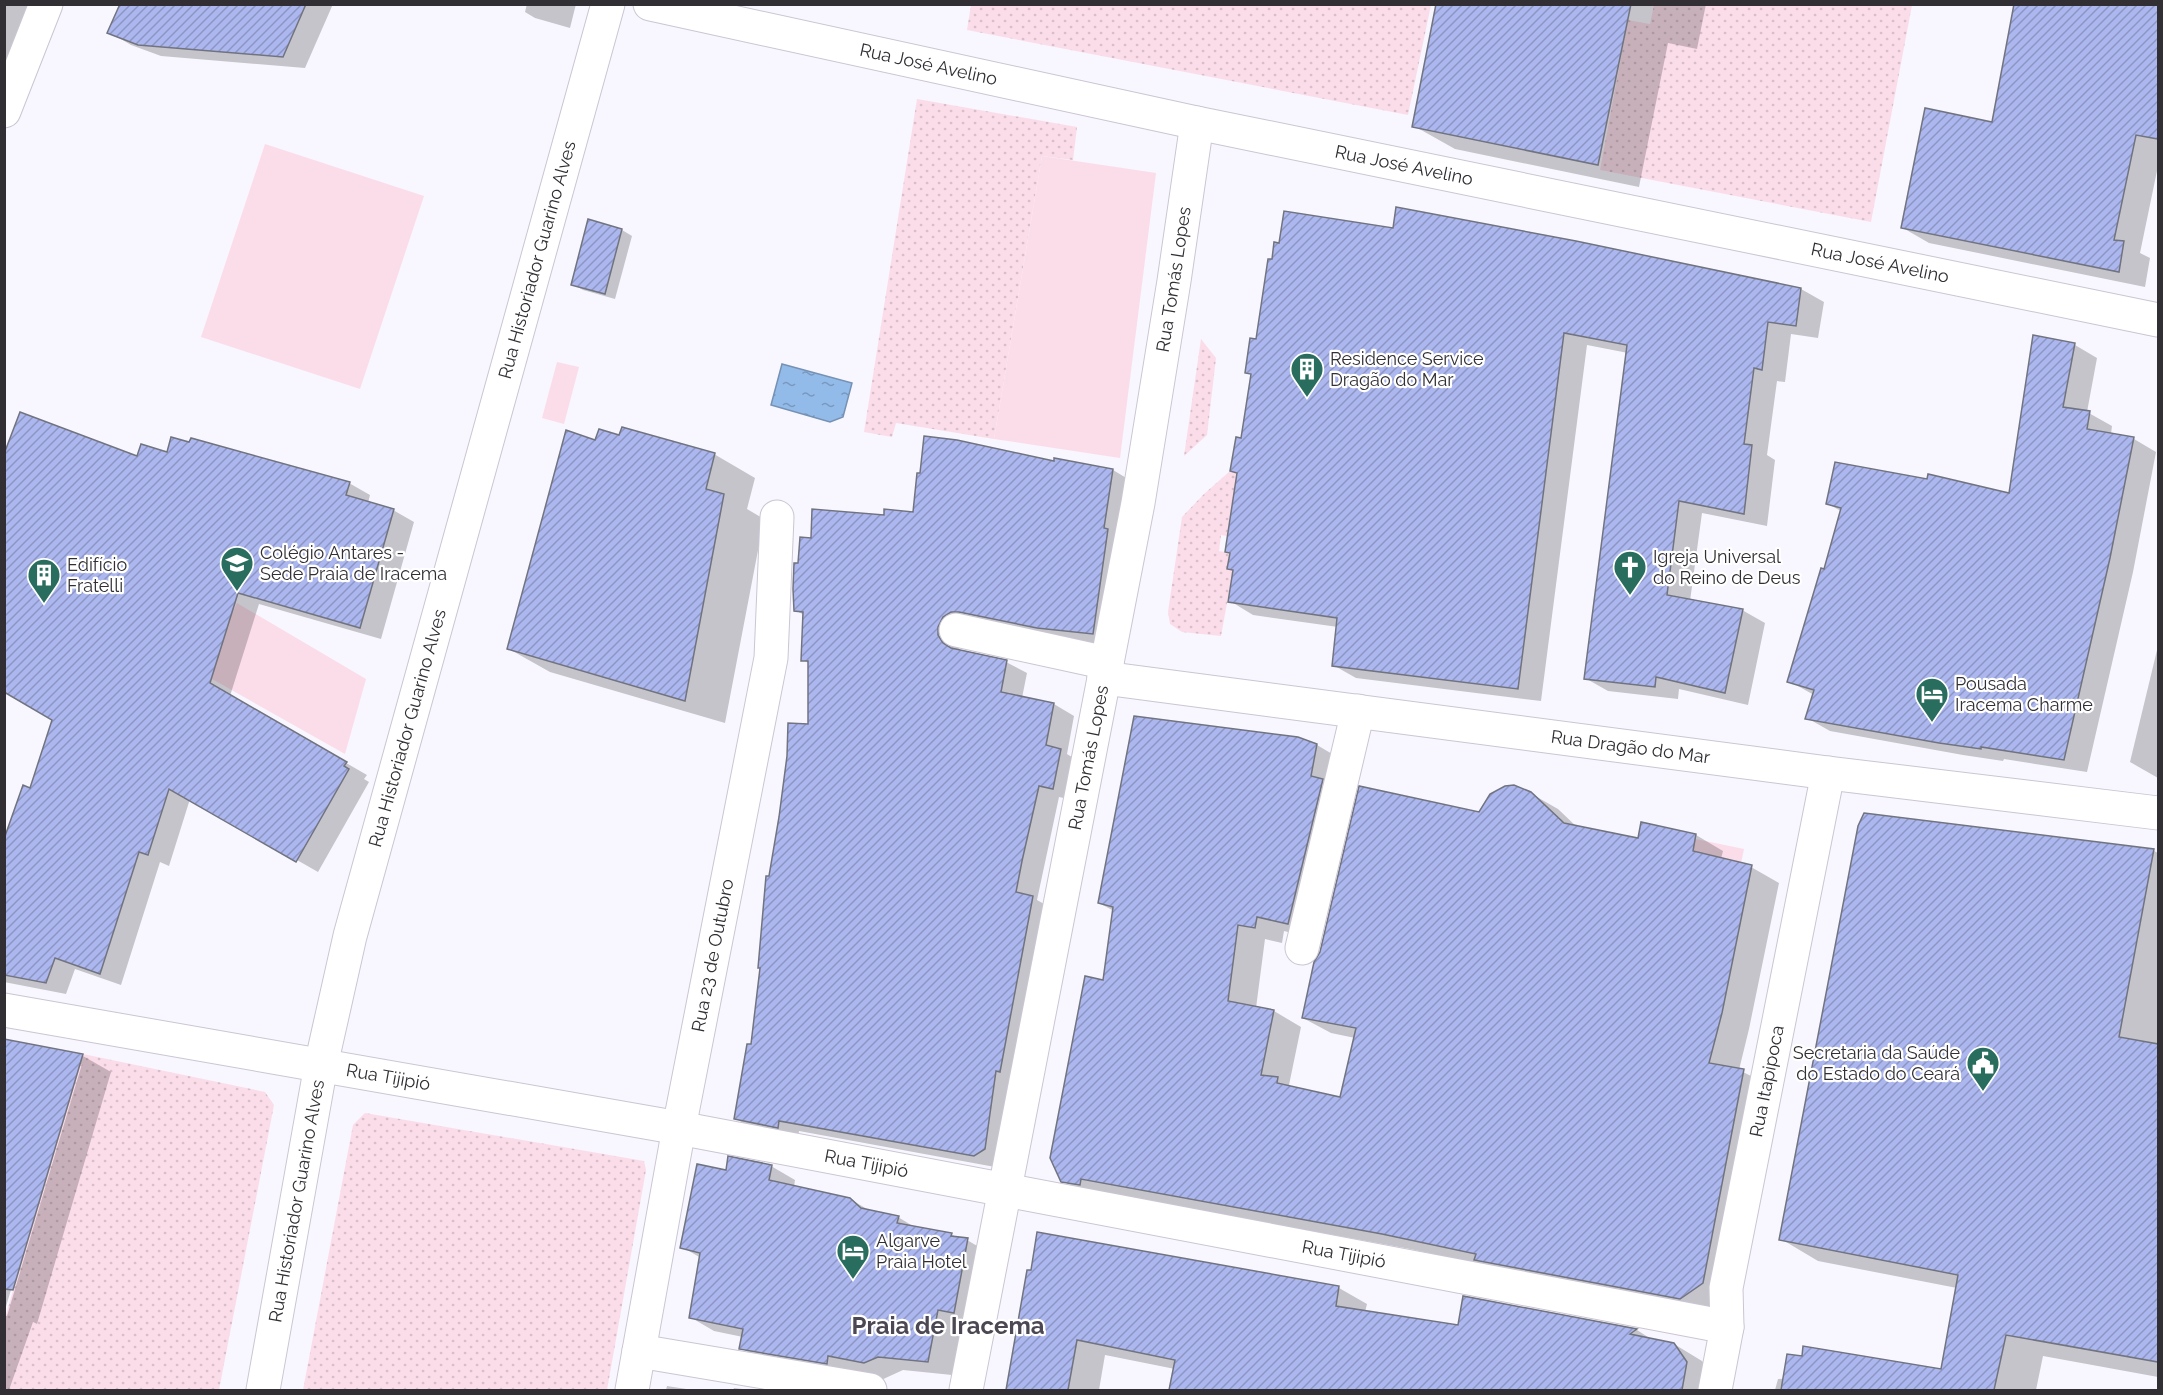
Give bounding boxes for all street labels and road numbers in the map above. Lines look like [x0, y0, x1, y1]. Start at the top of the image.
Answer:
street label: Rua José Avelino [858, 39, 1000, 89]
street label: Rua Historiador Guarino Alves [494, 138, 580, 381]
street label: Rua José Avelino [1333, 141, 1475, 189]
street label: Rua Tomás Lopes [1152, 205, 1195, 354]
street label: Rua José Avelino [1809, 238, 1951, 287]
street label: Rua Historiador Guarino Alves [364, 606, 450, 849]
street label: Rua Tomás Lopes [1064, 683, 1112, 832]
street label: Rua Dragão do Mar [1550, 726, 1712, 768]
street label: Rua 23 de Outubro [687, 877, 738, 1034]
street label: Rua Itapipoca [1745, 1023, 1788, 1139]
street label: Rua Tijipió [345, 1059, 432, 1094]
street label: Rua Historiador Guarino Alves [264, 1078, 328, 1324]
street label: Rua Tijipió [823, 1145, 910, 1181]
street label: Rua Tijipió [1300, 1236, 1388, 1272]

